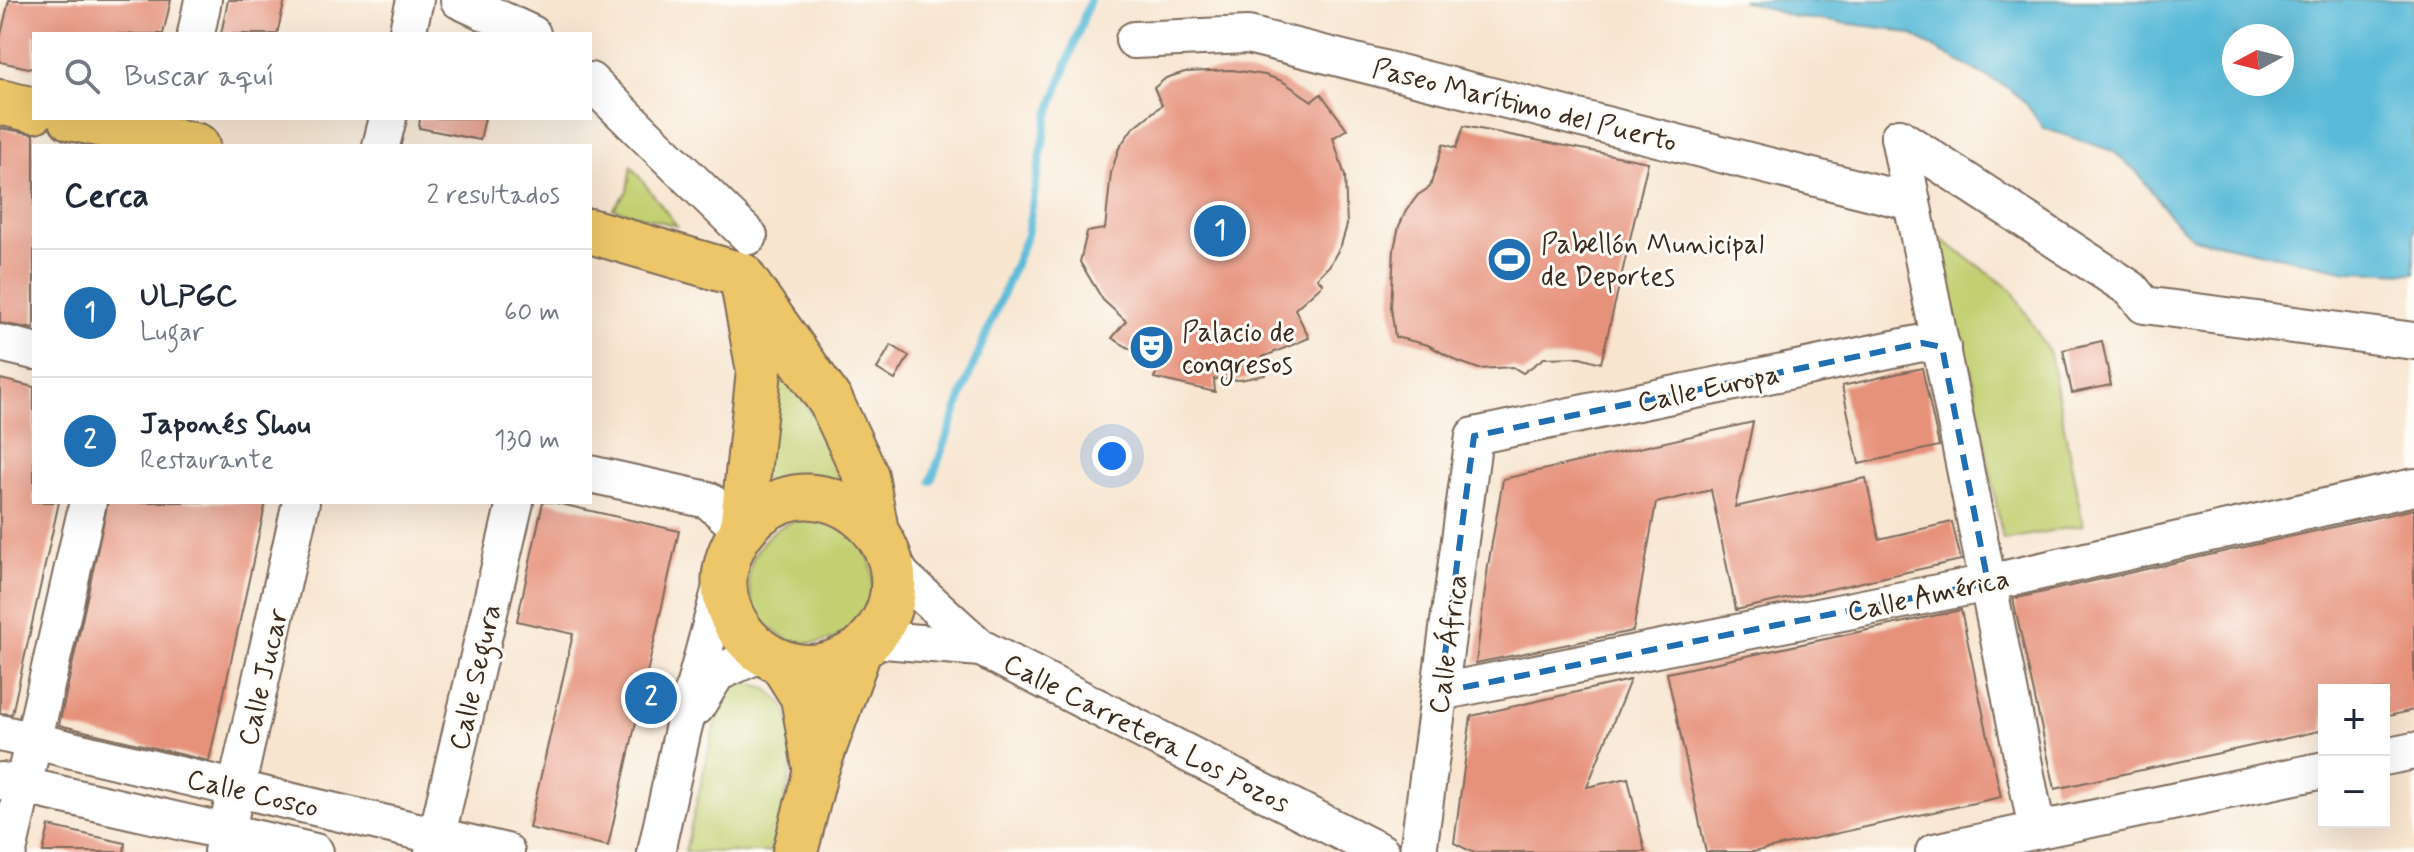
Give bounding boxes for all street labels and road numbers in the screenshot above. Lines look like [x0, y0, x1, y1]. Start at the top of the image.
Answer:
street label: Paseo Marítimo del Puerto [1368, 51, 1680, 162]
street label: Calle Europa [1634, 356, 1783, 423]
street label: Calle América [1844, 561, 2013, 632]
street label: Calle África [1420, 572, 1478, 717]
street label: Calle Segura [442, 601, 514, 755]
street label: Calle Jucar [231, 604, 298, 750]
street label: Calle Carretera Los Pozos [997, 646, 1295, 823]
street label: Calle Cosco [183, 761, 322, 828]

